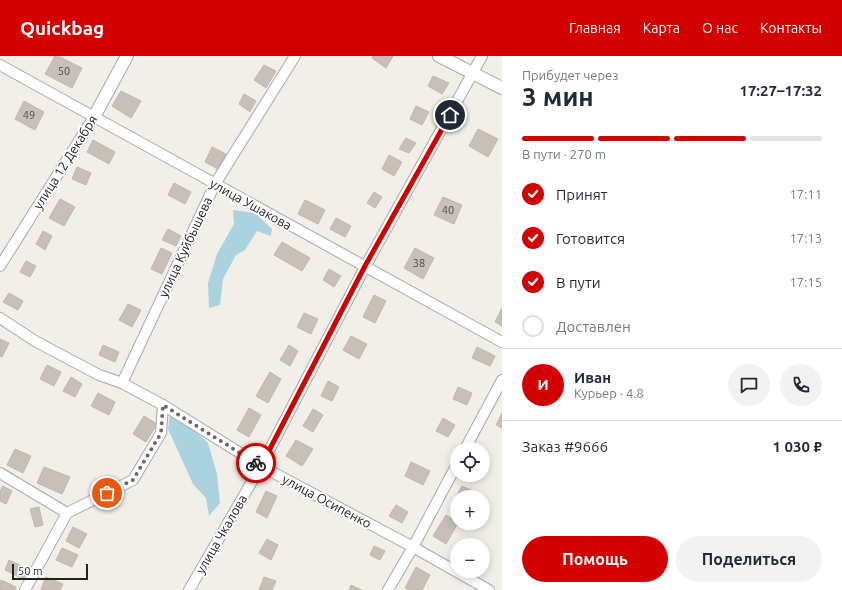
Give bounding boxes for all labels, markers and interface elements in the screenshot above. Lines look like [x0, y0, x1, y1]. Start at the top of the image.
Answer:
text: Quickbag [20, 17, 104, 39]
text: Главная [569, 20, 621, 36]
text: Карта [643, 20, 680, 36]
text: О нас [702, 20, 738, 36]
text: Контакты [760, 20, 822, 36]
house number: 50 [58, 65, 70, 77]
text: Прибудет через [522, 68, 619, 82]
text: 3 мин [522, 82, 594, 111]
text: 17:27–17:32 [739, 82, 822, 99]
pin [433, 98, 467, 132]
icon: home [439, 104, 461, 126]
house number: 49 [23, 109, 35, 121]
street label: улица 12 Декабря [30, 112, 100, 212]
text: В пути · 270 m [522, 147, 606, 161]
street label: улица Ушакова [208, 176, 294, 232]
icon: check [522, 183, 544, 205]
text: Принят [556, 186, 608, 203]
text: 17:11 [789, 187, 822, 201]
street label: улица Куйбышева [156, 195, 214, 299]
house number: 40 [442, 204, 454, 216]
icon: check [522, 227, 544, 249]
text: Готовится [556, 230, 625, 247]
text: 17:13 [789, 231, 822, 245]
house number: 38 [413, 257, 425, 269]
icon: check [522, 271, 544, 293]
text: В пути [556, 274, 601, 291]
text: 17:15 [789, 275, 822, 289]
text: Доставлен [556, 318, 631, 335]
button: chat [728, 364, 770, 406]
button: phone [780, 364, 822, 406]
text: Иван [574, 369, 611, 386]
text: И [537, 376, 549, 393]
text: Курьер · 4.8 [574, 386, 644, 400]
text: Заказ #9666 [522, 438, 608, 455]
text: 1 030 ₽ [773, 438, 822, 455]
map controls [450, 442, 490, 578]
button: locate [450, 442, 490, 482]
courier [236, 443, 276, 483]
icon: bike [245, 452, 267, 474]
street label: улица Осипенко [280, 472, 374, 530]
pin [90, 476, 124, 510]
icon: bag [96, 482, 118, 504]
button: + [450, 490, 490, 530]
street label: улица Чкалова [193, 492, 249, 576]
button: Помощь [522, 536, 668, 582]
button: Поделиться [676, 536, 822, 582]
button: − [450, 538, 490, 578]
scale bar [12, 562, 88, 581]
text: 50 m [18, 565, 42, 577]

